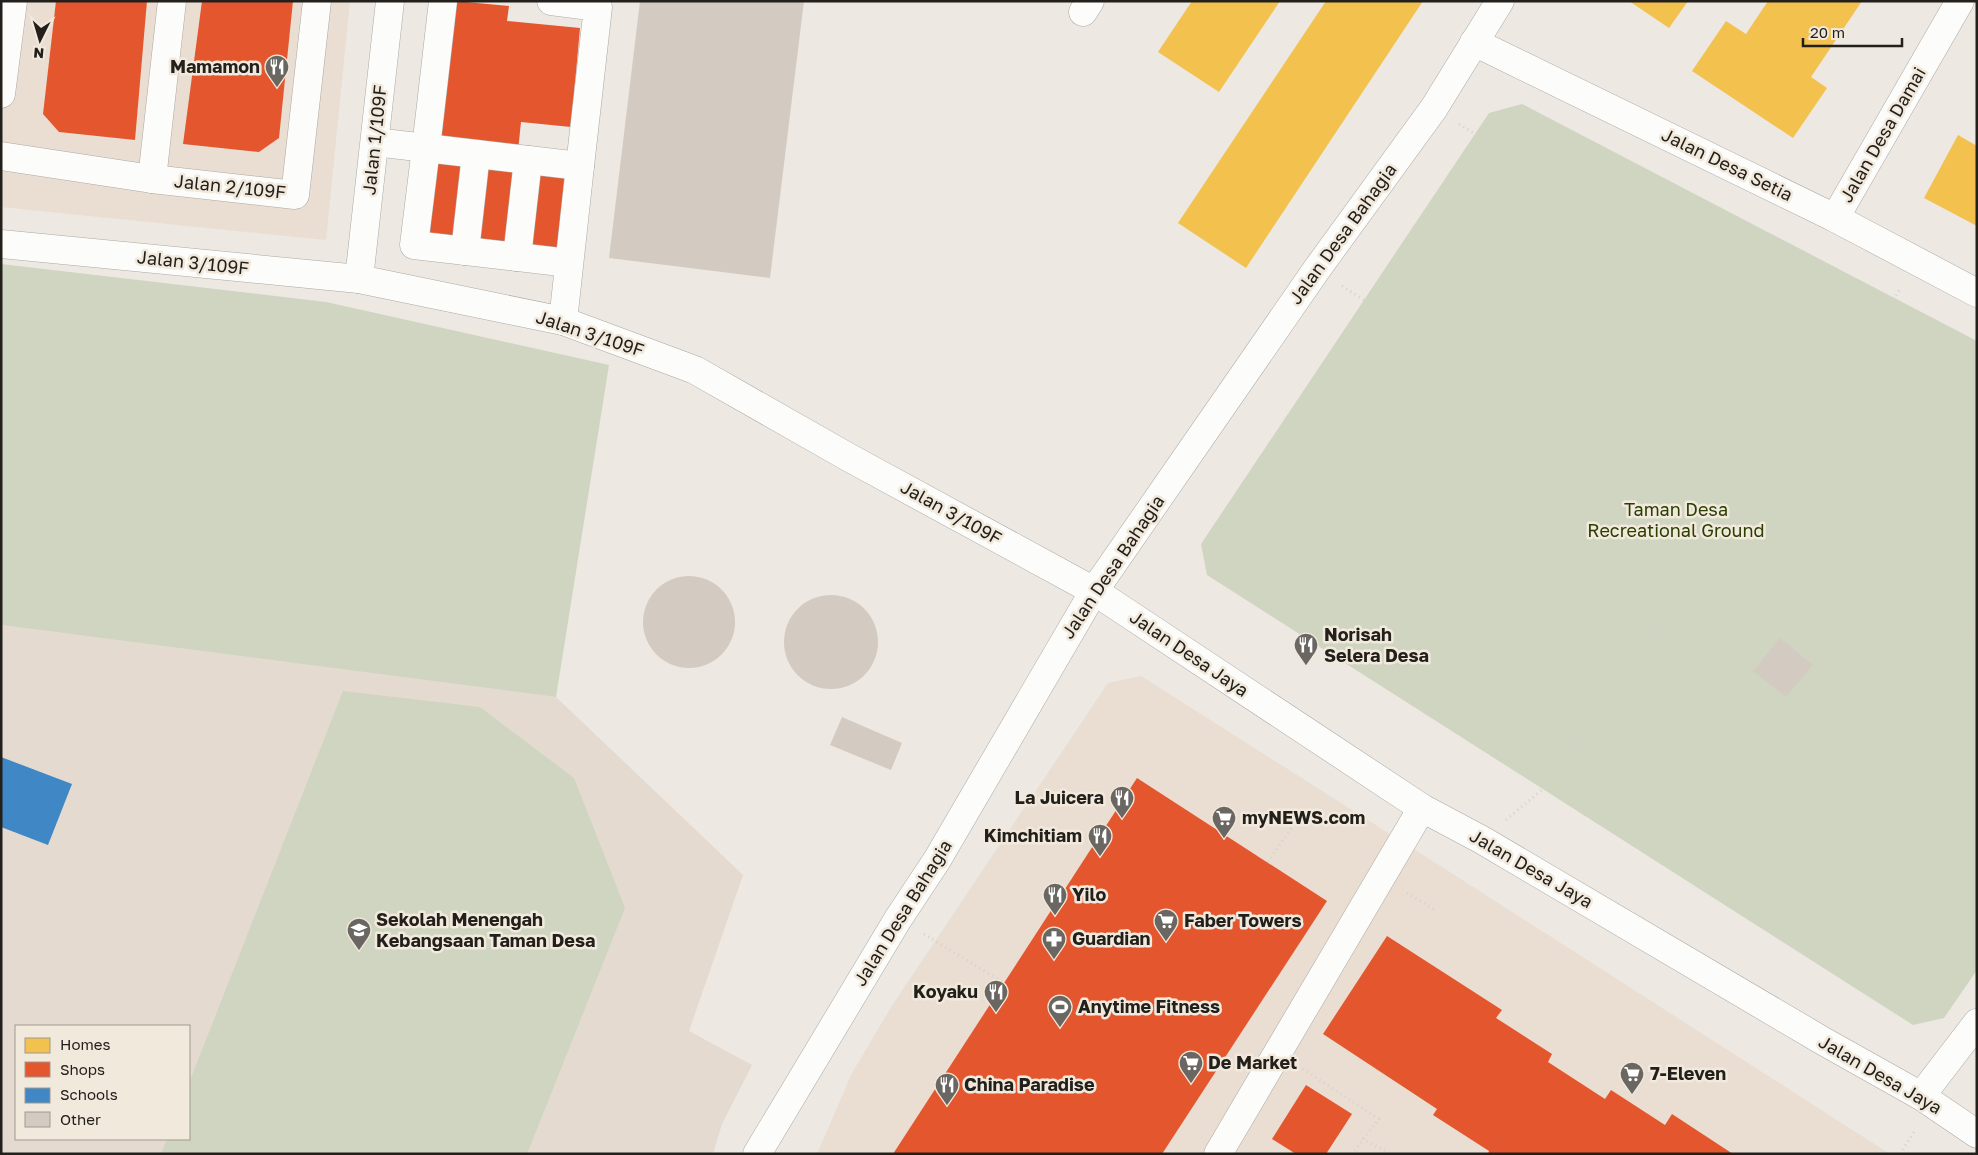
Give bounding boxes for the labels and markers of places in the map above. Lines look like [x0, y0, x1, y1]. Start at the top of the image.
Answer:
restaurant icon: Mamamon [264, 54, 290, 88]
place label: Mamamon [170, 55, 260, 77]
place label: Norisah Selera Desa [1324, 623, 1429, 666]
restaurant icon: Norisah Selera Desa [1293, 632, 1319, 666]
restaurant icon: La Juicera [1109, 785, 1135, 819]
place label: La Juicera [1015, 786, 1104, 808]
supermarket icon: myNEWS.com [1211, 805, 1237, 839]
place label: myNEWS.com [1242, 806, 1365, 828]
restaurant icon: Kimchitiam [1087, 823, 1113, 857]
place label: Kimchitiam [984, 824, 1082, 846]
restaurant icon: Yilo [1042, 882, 1068, 916]
place label: Yilo [1072, 883, 1106, 905]
place label: Sekolah Menengah Kebangsaan Taman Desa [376, 908, 595, 951]
supermarket icon: Faber Towers [1153, 908, 1179, 942]
place label: Faber Towers [1184, 909, 1302, 931]
school or university icon: Sekolah Menengah Kebangsaan Taman Desa [346, 917, 372, 951]
pharmacy icon: Guardian [1041, 926, 1067, 960]
place label: Guardian [1072, 927, 1151, 949]
restaurant icon: Koyaku [983, 979, 1009, 1013]
place label: Koyaku [913, 980, 978, 1002]
sports icon: Anytime Fitness [1047, 994, 1073, 1028]
place label: Anytime Fitness [1078, 995, 1220, 1017]
supermarket icon: De Market [1178, 1050, 1204, 1084]
place label: De Market [1208, 1051, 1297, 1073]
supermarket icon: 7-Eleven [1619, 1061, 1645, 1095]
place label: 7-Eleven [1650, 1062, 1726, 1084]
restaurant icon: China Paradise [934, 1072, 960, 1106]
place label: China Paradise [964, 1073, 1095, 1095]

